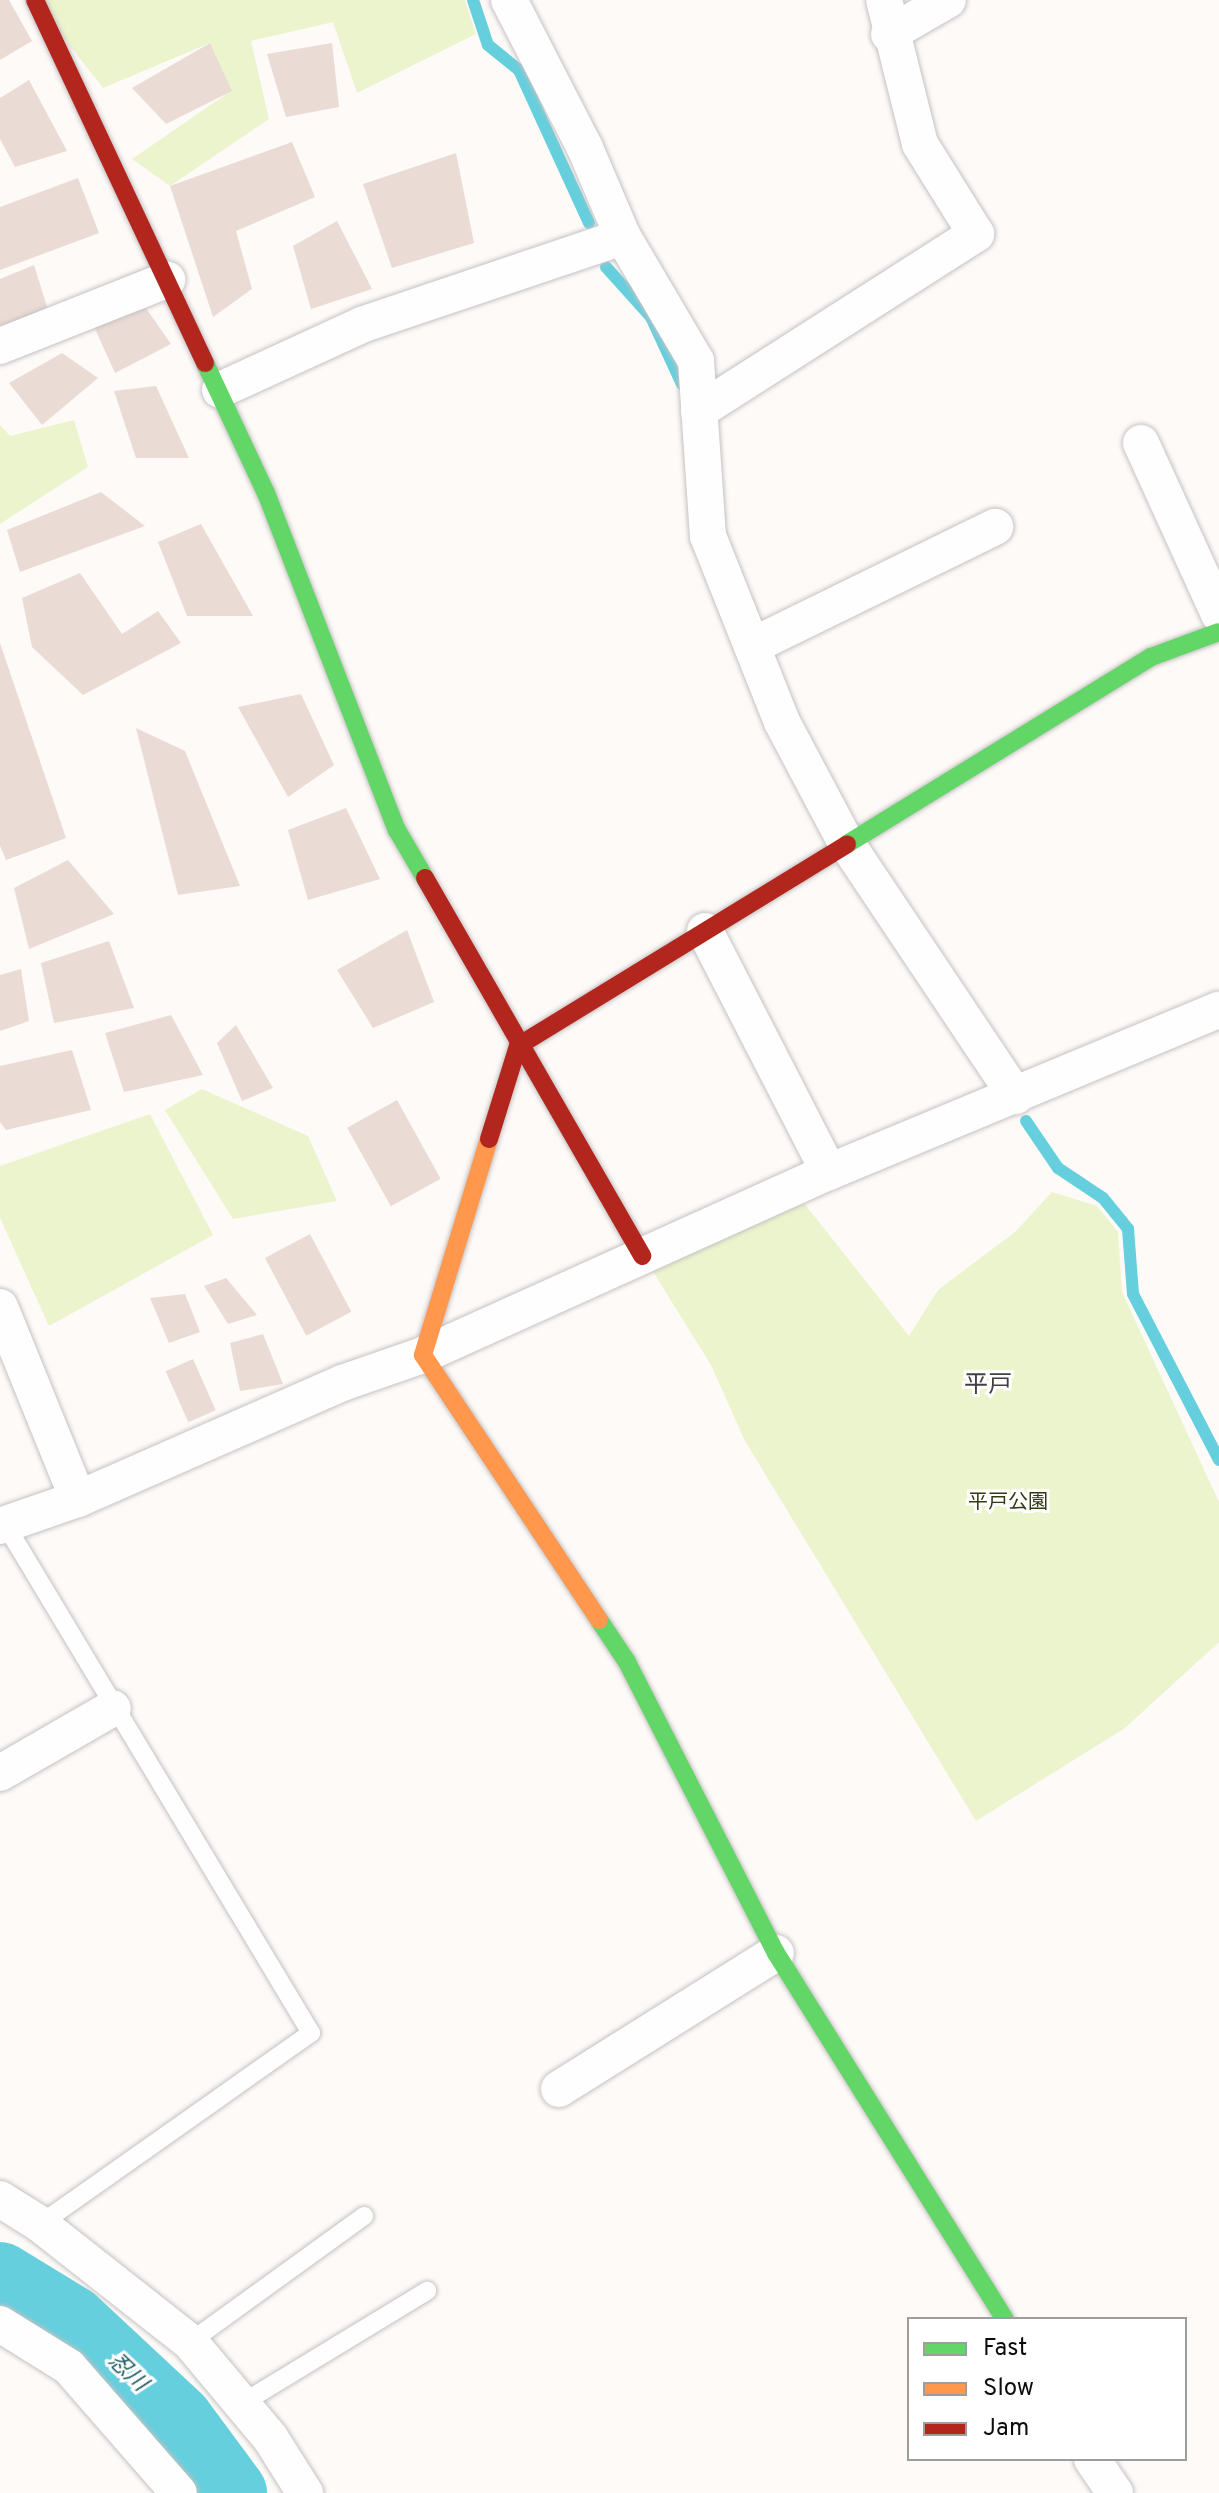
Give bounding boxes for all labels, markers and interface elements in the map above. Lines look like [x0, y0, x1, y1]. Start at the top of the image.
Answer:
district label: 平戸 [964, 1373, 1012, 1401]
park label: 平戸公園 [968, 1491, 1048, 1515]
legend [907, 2317, 1187, 2461]
text: Fast [983, 2334, 1027, 2364]
water label: 忍川 [102, 2348, 152, 2398]
text: Slow [983, 2374, 1034, 2404]
text: Jam [983, 2414, 1029, 2444]

